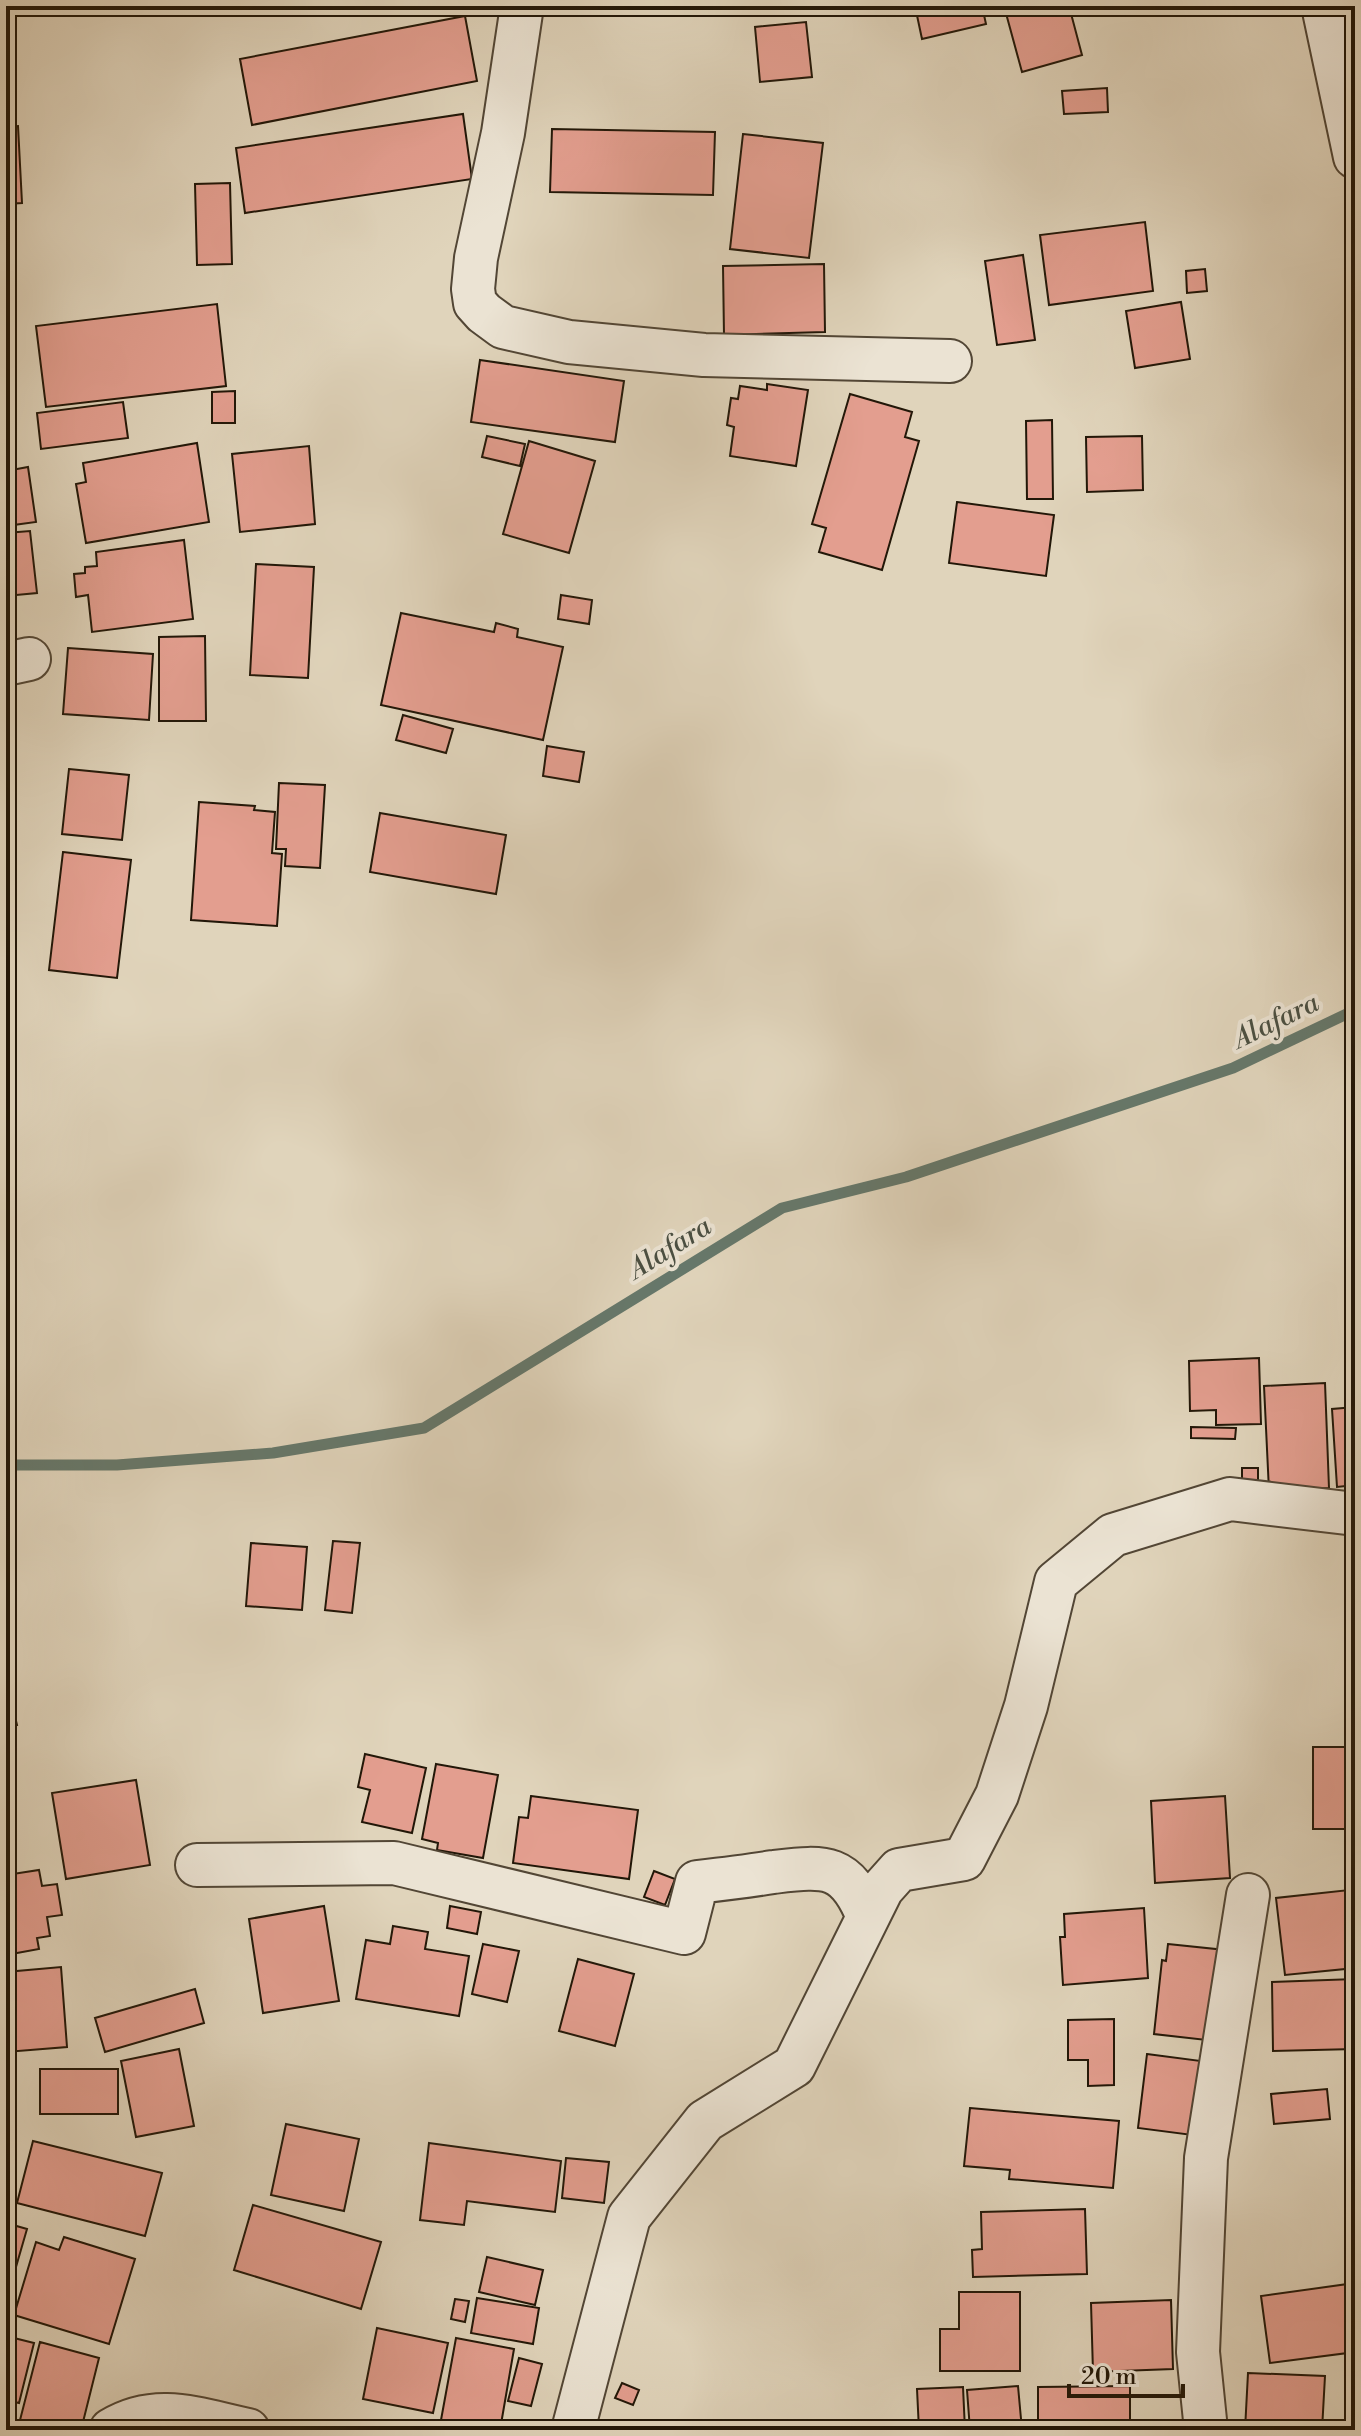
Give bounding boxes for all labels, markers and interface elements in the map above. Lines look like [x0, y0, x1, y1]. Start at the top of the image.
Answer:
water label: Alafara [1225, 985, 1325, 1058]
water label: Alafara [619, 1209, 718, 1289]
scale bar [1069, 2348, 1183, 2398]
text: 20 m [1081, 2362, 1137, 2392]

